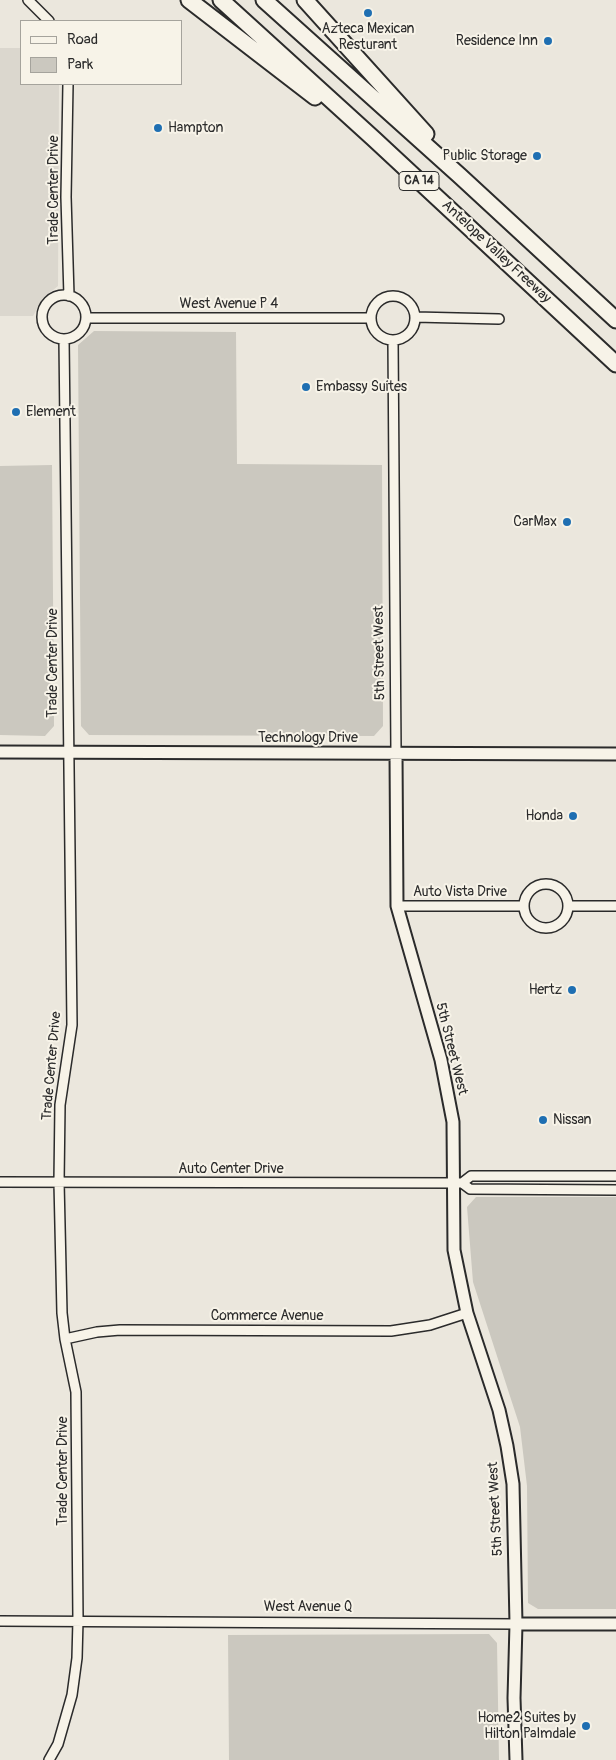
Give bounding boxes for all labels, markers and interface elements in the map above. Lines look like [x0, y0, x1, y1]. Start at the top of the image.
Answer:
marker: Azteca Mexican Resturant [362, 7, 374, 19]
legend [20, 20, 182, 85]
place label: Azteca Mexican Resturant [321, 21, 415, 54]
text: Road [67, 30, 98, 49]
place label: Residence Inn [456, 33, 538, 49]
marker: Residence Inn [542, 35, 554, 47]
text: Park [67, 55, 93, 74]
place label: Hampton [168, 120, 223, 136]
marker: Hampton [152, 122, 164, 134]
street label: Trade Center Drive [46, 135, 62, 245]
place label: Public Storage [443, 148, 527, 164]
marker: Public Storage [531, 150, 543, 162]
road number: CA 14 [399, 172, 439, 190]
street label: Antelope Valley Freeway [438, 197, 554, 307]
street label: West Avenue P 4 [180, 296, 278, 312]
place label: Embassy Suites [316, 379, 407, 395]
marker: Embassy Suites [300, 381, 312, 393]
place label: Element [26, 404, 76, 420]
marker: Element [10, 406, 22, 418]
place label: CarMax [513, 514, 557, 530]
marker: CarMax [561, 516, 573, 528]
street label: 5th Street West [371, 606, 389, 700]
street label: Trade Center Drive [45, 608, 61, 718]
street label: Technology Drive [258, 730, 358, 746]
place label: Honda [525, 808, 563, 824]
marker: Honda [567, 810, 579, 822]
street label: Auto Vista Drive [413, 884, 507, 900]
place label: Hertz [529, 982, 562, 998]
marker: Hertz [566, 984, 578, 996]
street label: 5th Street West [431, 1001, 471, 1097]
street label: Trade Center Drive [39, 1011, 65, 1121]
place label: Nissan [553, 1112, 591, 1128]
marker: Nissan [537, 1114, 549, 1126]
street label: Auto Center Drive [178, 1161, 284, 1177]
street label: Commerce Avenue [211, 1308, 323, 1324]
street label: Trade Center Drive [55, 1416, 71, 1526]
street label: 5th Street West [485, 1461, 507, 1557]
street label: West Avenue Q [264, 1599, 352, 1615]
place label: Home2 Suites by Hilton Palmdale [477, 1710, 576, 1742]
marker: Home2 Suites by Hilton Palmdale [580, 1720, 592, 1732]

